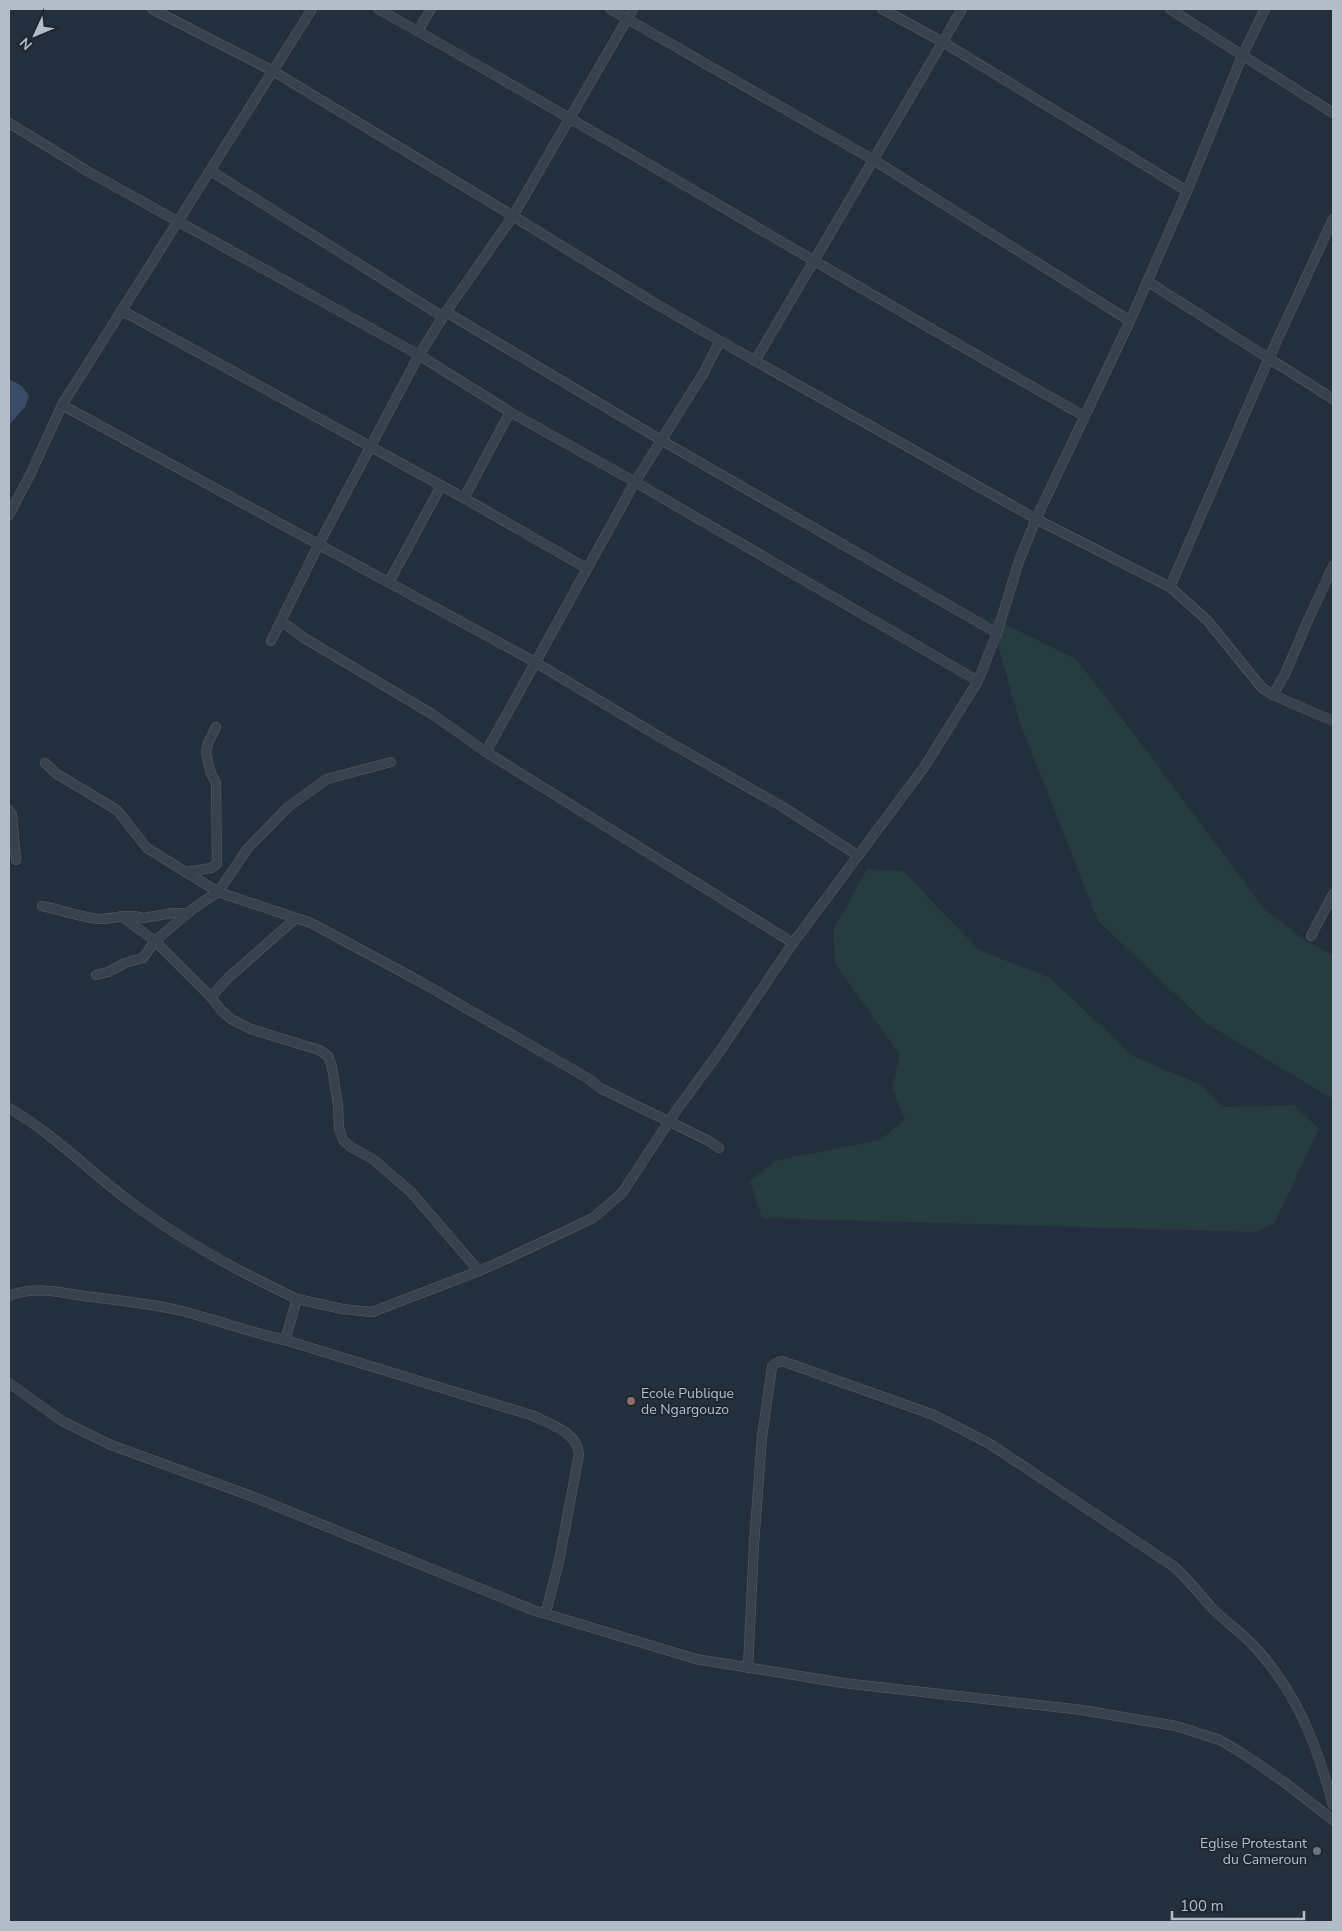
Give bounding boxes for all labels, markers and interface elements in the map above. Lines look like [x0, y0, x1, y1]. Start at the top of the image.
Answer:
north arrow [10, 10, 60, 60]
text: N [16, 33, 36, 54]
place label: Ecole Publique de Ngargouzo [641, 1384, 734, 1419]
marker: Ecole Publique de Ngargouzo [625, 1395, 637, 1407]
place label: Eglise Protestant du Cameroun [1200, 1834, 1307, 1869]
marker: Eglise Protestant du Cameroun [1311, 1845, 1323, 1857]
scale bar [1172, 1888, 1304, 1920]
text: 100 m [1180, 1896, 1224, 1916]

